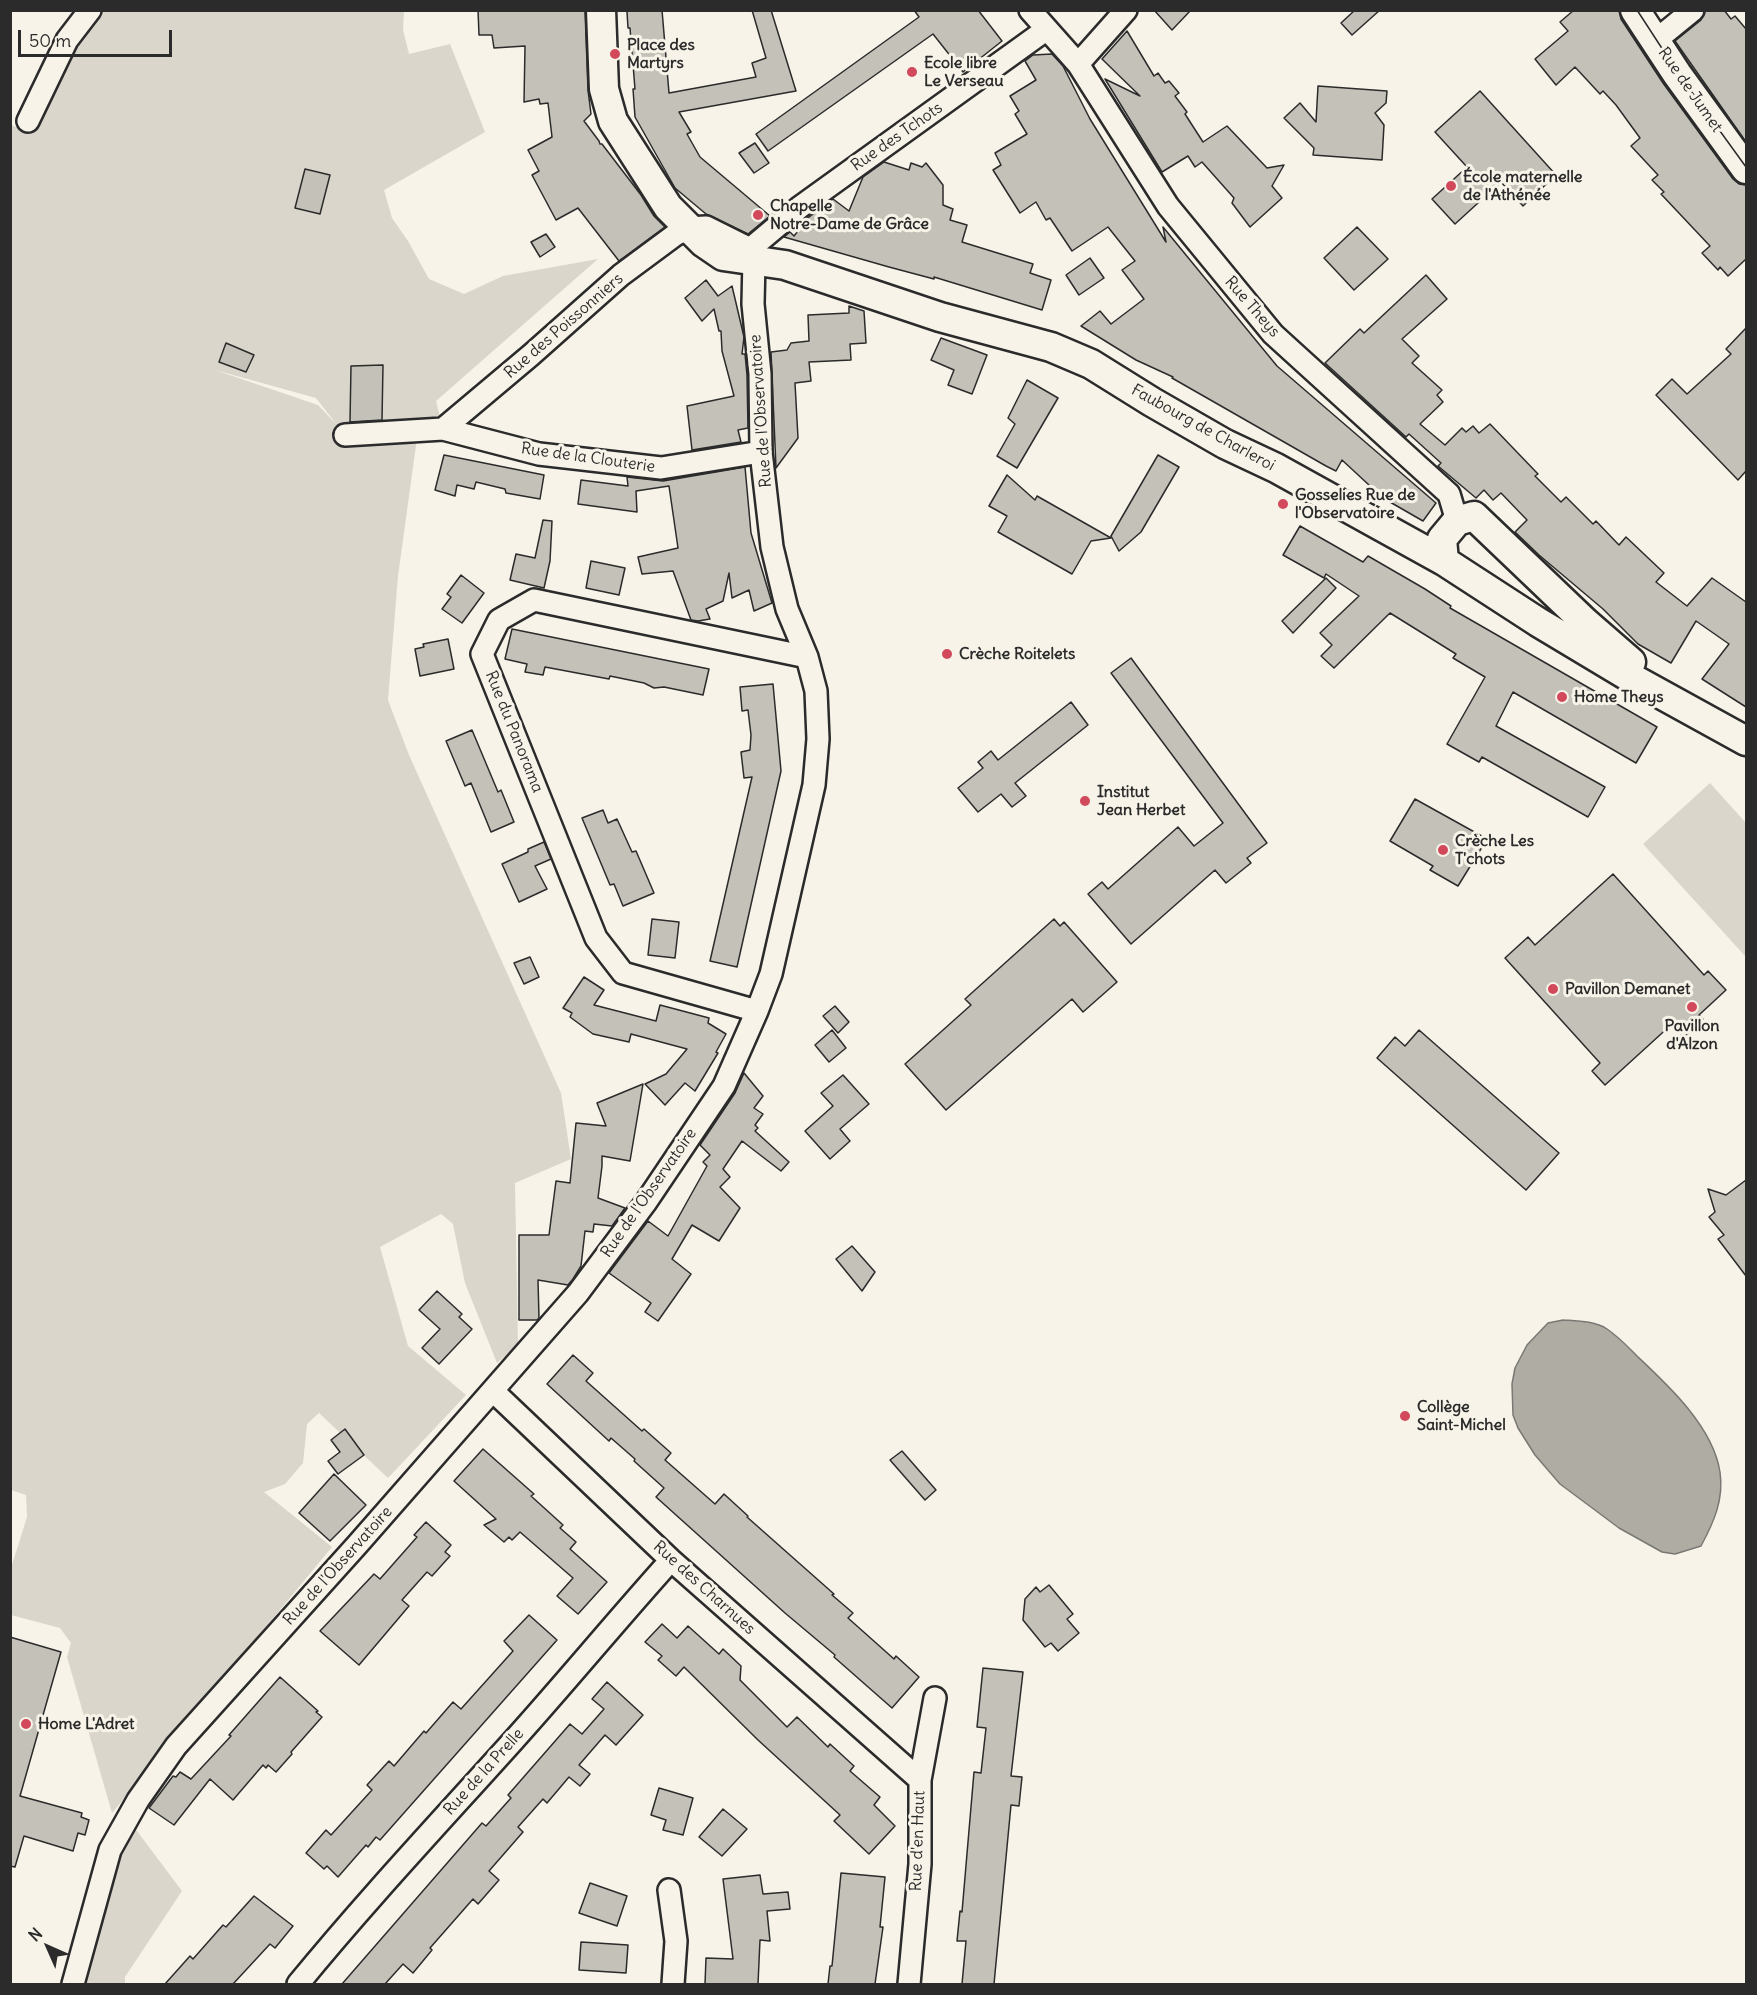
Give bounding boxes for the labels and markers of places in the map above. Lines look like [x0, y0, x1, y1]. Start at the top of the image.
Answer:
place label: Place des Martyrs [627, 35, 695, 73]
marker: Place des Martyrs [608, 47, 622, 61]
place label: Ecole libre Le Verseau [924, 53, 1003, 91]
marker: Ecole libre Le Verseau [905, 65, 919, 79]
place label: École maternelle de l'Athénée [1463, 167, 1582, 205]
marker: École maternelle de l'Athénée [1444, 179, 1458, 193]
place label: Chapelle Notre-Dame de Grâce [770, 196, 929, 234]
marker: Chapelle Notre-Dame de Grâce [751, 208, 765, 222]
place label: Gosselies Rue de l'Observatoire [1295, 485, 1415, 523]
marker: Gosselies Rue de l'Observatoire [1276, 497, 1290, 511]
place label: Crèche Roitelets [959, 644, 1075, 664]
marker: Crèche Roitelets [940, 647, 954, 661]
place label: Home Theys [1574, 687, 1664, 707]
marker: Home Theys [1555, 690, 1569, 704]
place label: Institut Jean Herbet [1097, 782, 1185, 820]
marker: Institut Jean Herbet [1078, 794, 1092, 808]
place label: Crèche Les T'chots [1455, 831, 1534, 869]
marker: Crèche Les T'chots [1436, 843, 1450, 857]
place label: Pavillon Demanet [1565, 979, 1690, 999]
marker: Pavillon Demanet [1546, 982, 1560, 996]
marker: Pavillon d'Alzon [1685, 1000, 1699, 1014]
place label: Pavillon d'Alzon [1664, 1016, 1720, 1054]
place label: Collège Saint-Michel [1417, 1397, 1506, 1435]
marker: Collège Saint-Michel [1398, 1409, 1412, 1423]
place label: Home L'Adret [38, 1714, 134, 1734]
marker: Home L'Adret [19, 1717, 33, 1731]

